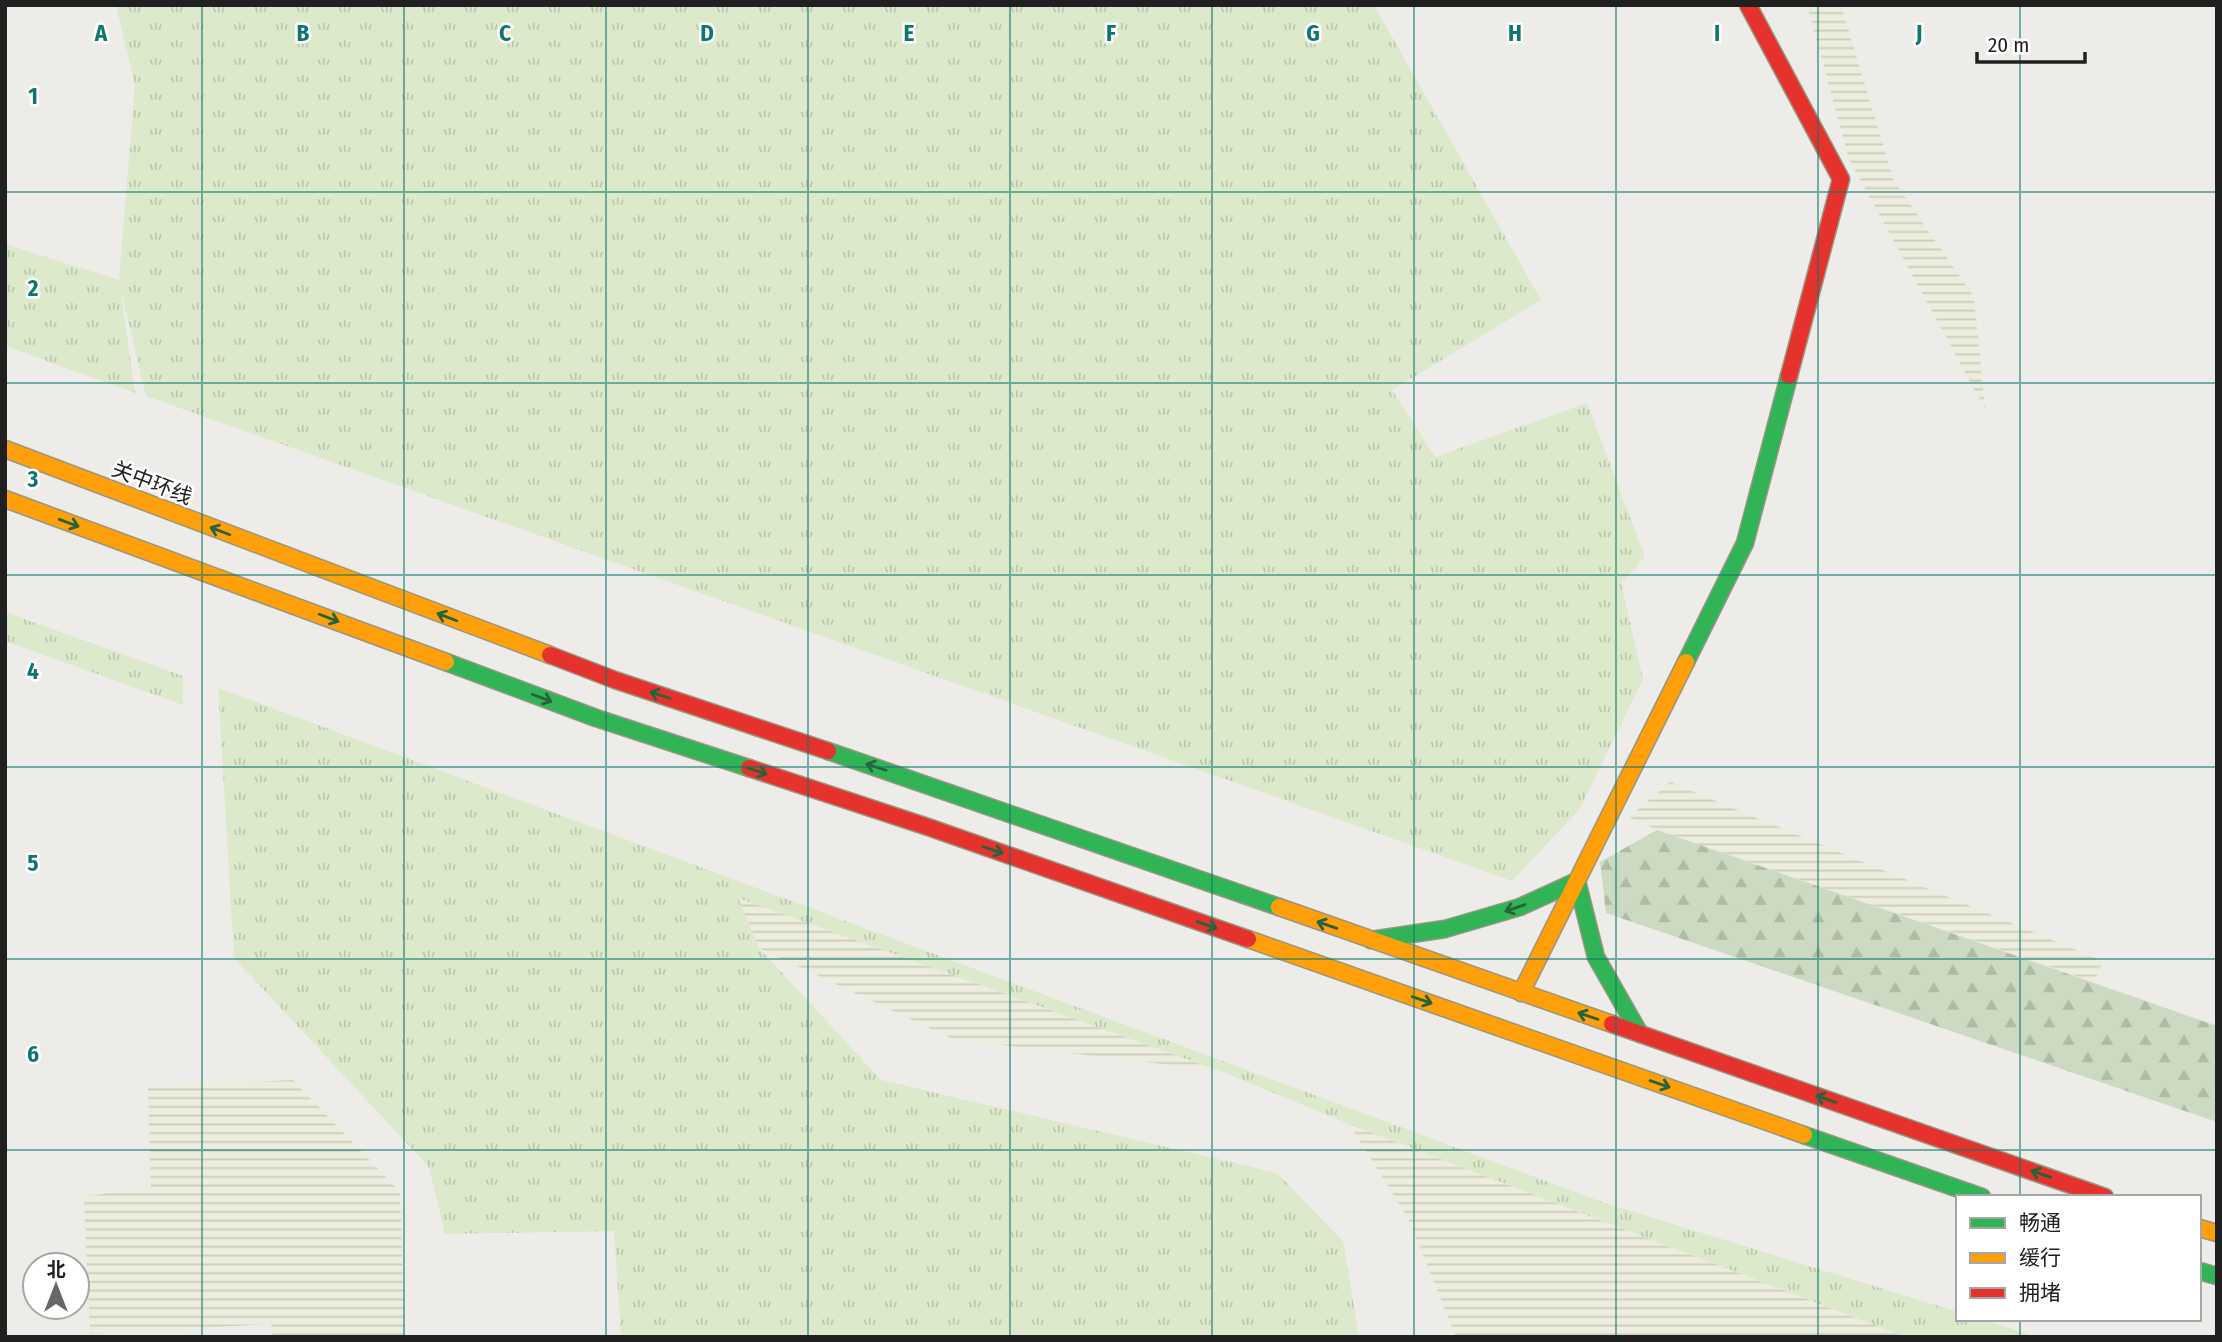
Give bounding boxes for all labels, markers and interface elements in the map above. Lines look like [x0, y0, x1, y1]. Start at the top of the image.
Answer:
text: A [94, 19, 108, 47]
text: B [297, 19, 310, 47]
text: C [499, 19, 511, 47]
text: D [700, 19, 714, 47]
text: E [904, 19, 915, 47]
text: F [1106, 19, 1116, 47]
text: G [1306, 19, 1320, 47]
text: H [1508, 19, 1522, 47]
text: I [1714, 19, 1720, 47]
text: J [1915, 19, 1922, 47]
scale bar [1977, 21, 2086, 65]
text: 20 m [1988, 32, 2029, 58]
text: 1 [28, 82, 38, 110]
text: 2 [27, 274, 39, 302]
street label: 关中环线 [108, 456, 196, 510]
text: 3 [27, 465, 39, 493]
one-way arrow [58, 518, 80, 530]
one-way arrow [209, 524, 231, 537]
one-way arrow [436, 609, 458, 622]
one-way arrow [317, 612, 339, 625]
text: 4 [27, 657, 39, 685]
one-way arrow [650, 688, 672, 700]
one-way arrow [530, 692, 552, 705]
one-way arrow [865, 760, 887, 773]
one-way arrow [746, 766, 768, 778]
one-way arrow [981, 845, 1003, 857]
text: 5 [27, 849, 39, 877]
one-way arrow [1504, 903, 1526, 915]
one-way arrow [1316, 918, 1338, 931]
one-way arrow [1196, 920, 1218, 932]
one-way arrow [1411, 994, 1433, 1007]
one-way arrow [1577, 1009, 1599, 1022]
text: 6 [27, 1040, 39, 1068]
one-way arrow [1648, 1079, 1670, 1091]
one-way arrow [1815, 1092, 1837, 1104]
one-way arrow [2030, 1167, 2052, 1179]
legend [1956, 1195, 2201, 1321]
text: 畅通 [2019, 1210, 2061, 1236]
text: 缓行 [2019, 1245, 2061, 1271]
north arrow [21, 1251, 91, 1321]
text: 北 [46, 1258, 66, 1281]
text: 拥堵 [2019, 1280, 2061, 1306]

